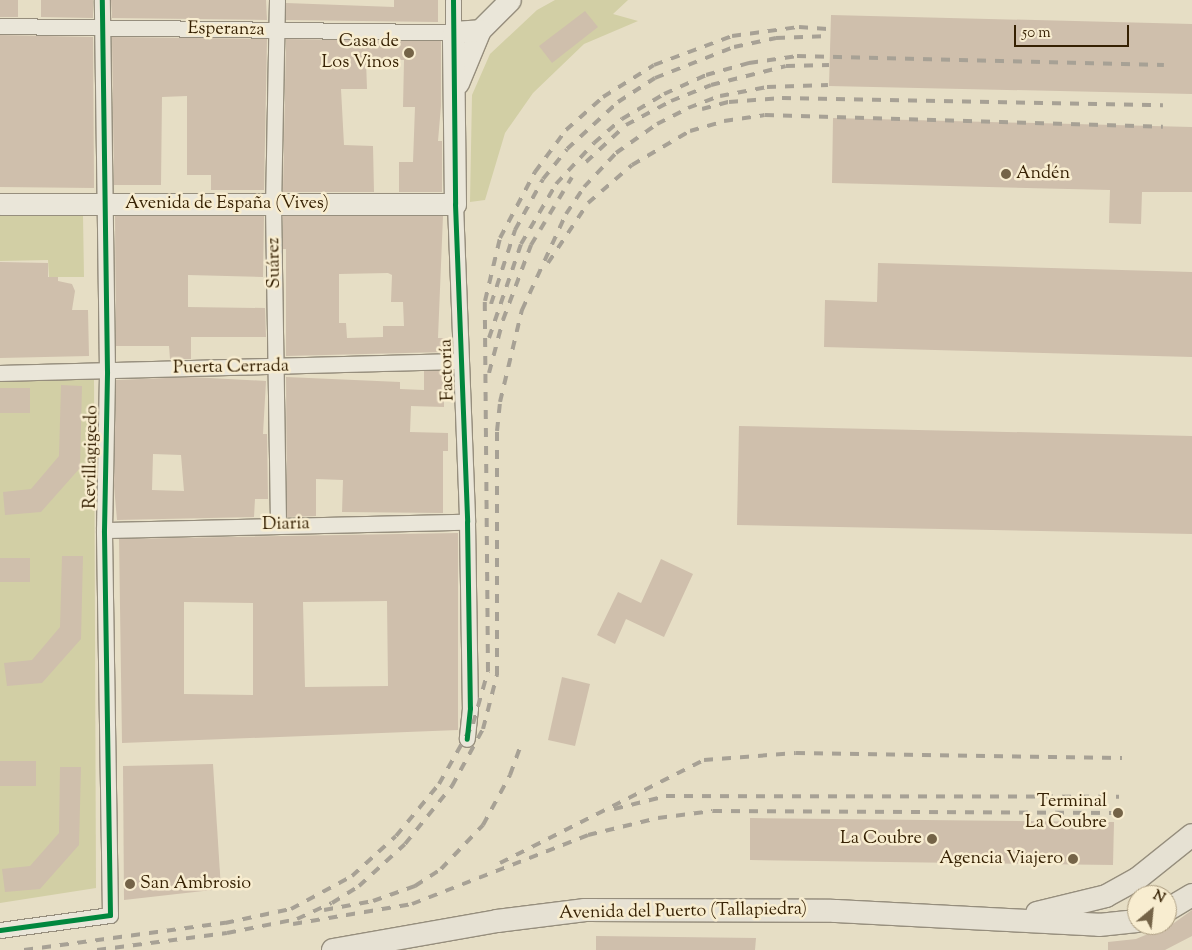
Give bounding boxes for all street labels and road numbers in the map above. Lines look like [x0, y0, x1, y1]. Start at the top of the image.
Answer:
street label: Esperanza [187, 19, 265, 41]
street label: Avenida de España (Vives) [125, 193, 329, 215]
street label: Suárez [264, 237, 286, 289]
street label: Factoría [436, 339, 460, 401]
street label: Puerta Cerrada [173, 356, 289, 380]
street label: Revillagigedo [80, 405, 104, 509]
street label: Diaria [262, 514, 310, 536]
street label: Avenida del Puerto (Tallapiedra) [559, 899, 807, 925]

